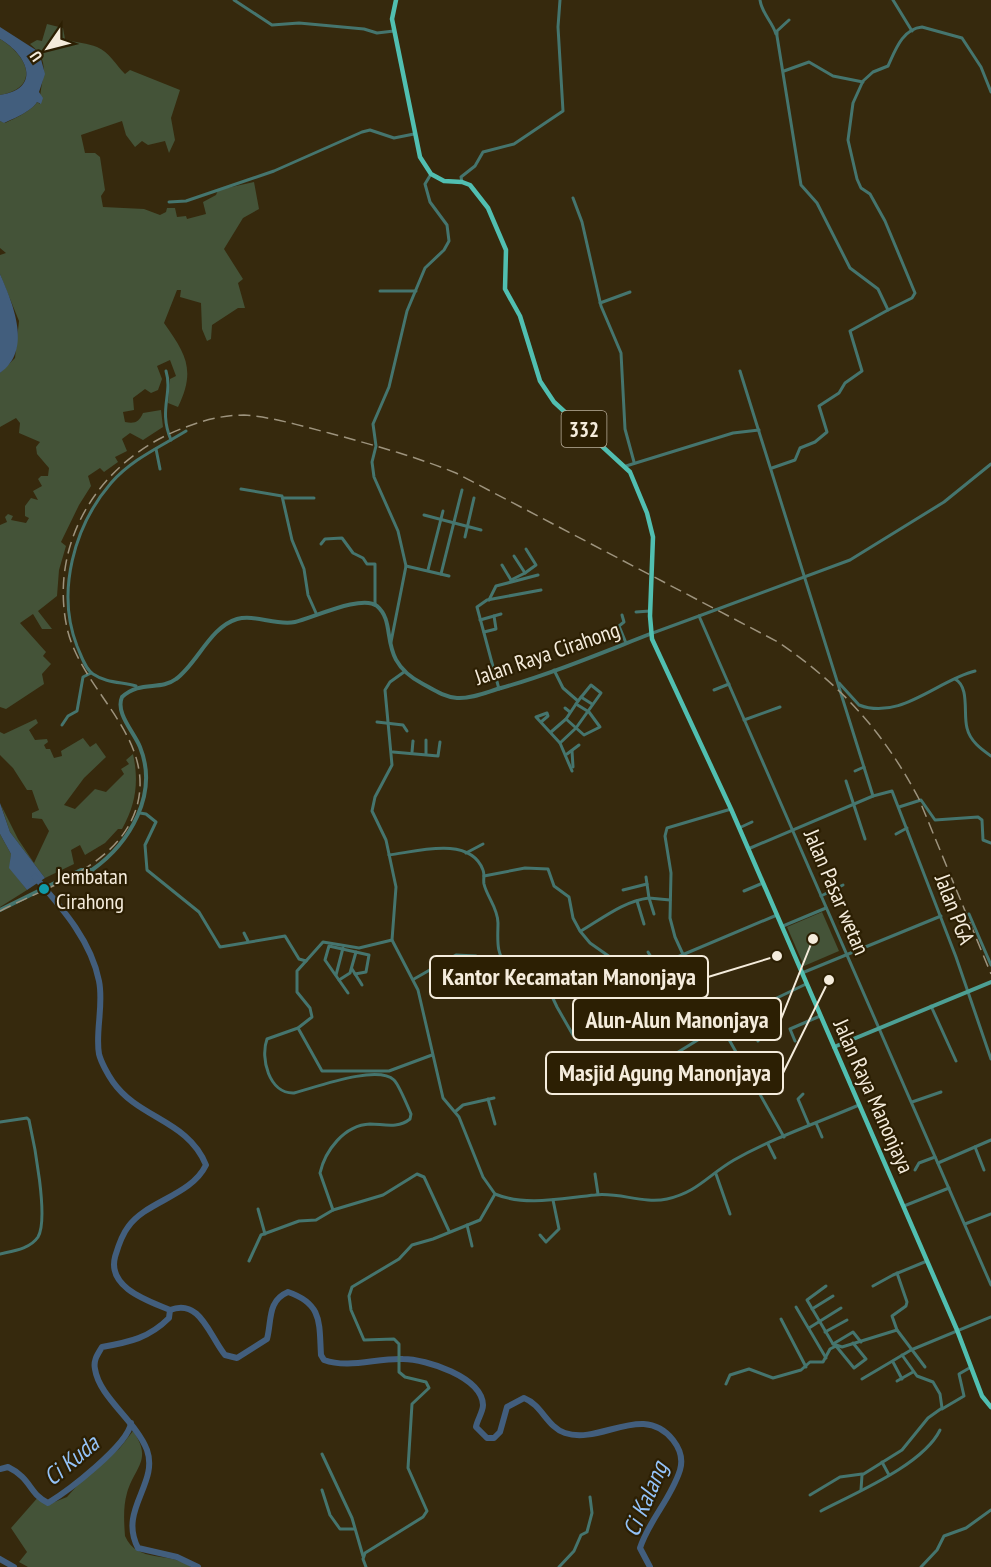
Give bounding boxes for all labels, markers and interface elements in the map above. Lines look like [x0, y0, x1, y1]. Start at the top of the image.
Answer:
north arrow [18, 18, 78, 78]
text: U [25, 47, 46, 66]
road number: 332 [562, 411, 606, 447]
street label: Jalan Raya Cirahong [470, 615, 623, 691]
street label: Jalan Pasar wetan [798, 824, 876, 959]
place label: Jembatan Cirahong [55, 862, 128, 915]
street label: Jalan PGA [928, 869, 981, 949]
marker: Jembatan Cirahong [37, 882, 51, 896]
callout: Kantor Kecamatan Manonjaya [430, 956, 708, 998]
text: Kantor Kecamatan Manonjaya [442, 961, 696, 992]
callout: Alun-Alun Manonjaya [573, 998, 781, 1040]
text: Alun-Alun Manonjaya [584, 1004, 769, 1035]
street label: Jalan Raya Manonjaya [827, 1014, 920, 1177]
callout: Masjid Agung Manonjaya [546, 1052, 783, 1094]
text: Masjid Agung Manonjaya [559, 1057, 771, 1088]
water label: Ci Kuda [37, 1427, 106, 1492]
water label: Ci Kalang [615, 1455, 675, 1541]

